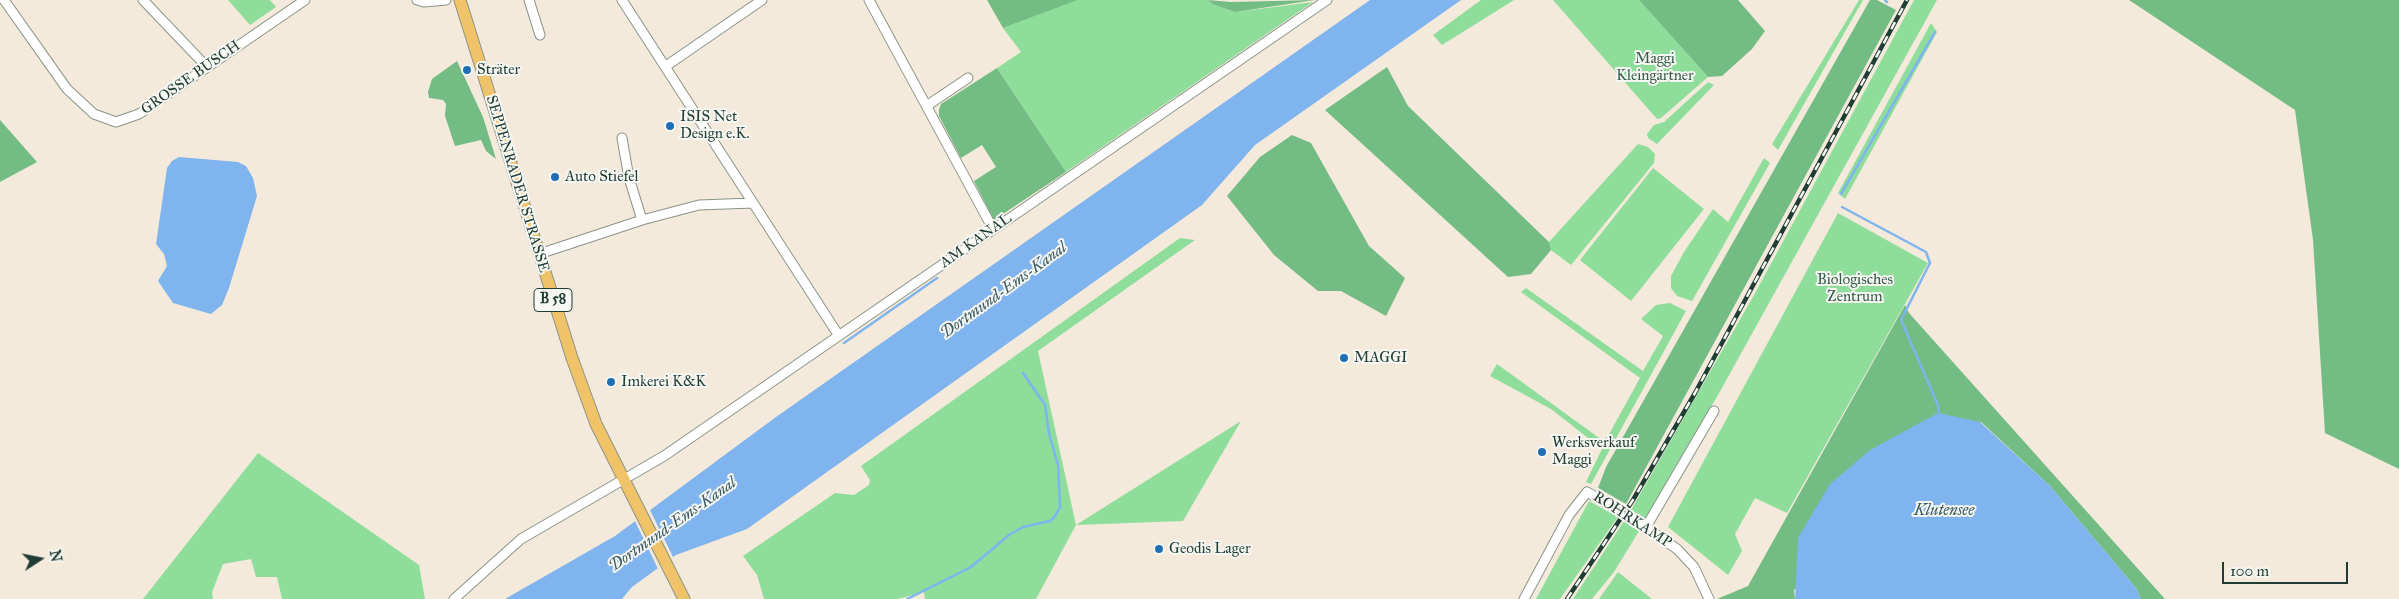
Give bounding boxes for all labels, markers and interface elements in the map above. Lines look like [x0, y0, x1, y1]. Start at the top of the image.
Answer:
street label: GROSSE BUSCH [138, 37, 244, 119]
park label: Maggi Kleingärtner [1616, 50, 1694, 85]
place label: Sträter [477, 61, 520, 79]
marker: Sträter [461, 64, 473, 76]
street label: SEPPENRADER STRASSE [481, 93, 553, 275]
place label: ISIS Net Design e.K. [680, 108, 750, 143]
marker: ISIS Net Design e.K. [664, 120, 676, 132]
place label: Auto Stiefel [565, 168, 639, 186]
marker: Auto Stiefel [549, 171, 561, 183]
street label: AM KANAL [937, 210, 1015, 272]
water label: Dortmund-Ems-Kanal [937, 239, 1071, 343]
park label: Biologisches Zentrum [1817, 271, 1893, 306]
road number: B 58 [534, 288, 572, 312]
place label: MAGGI [1354, 349, 1408, 367]
marker: MAGGI [1338, 352, 1350, 364]
place label: Imkerei K&K [621, 373, 706, 391]
marker: Imkerei K&K [605, 376, 617, 388]
place label: Werksverkauf Maggi [1552, 434, 1635, 469]
marker: Werksverkauf Maggi [1536, 446, 1548, 458]
water label: Dortmund-Ems-Kanal [606, 474, 740, 576]
street label: ROHRKAMP [1589, 488, 1675, 552]
water label: Klutensee [1914, 501, 1974, 521]
north arrow [15, 534, 65, 584]
place label: Geodis Lager [1169, 540, 1251, 558]
marker: Geodis Lager [1153, 543, 1165, 555]
text: N [46, 549, 65, 563]
scale bar [2224, 552, 2350, 584]
text: 100 m [2230, 562, 2269, 580]

